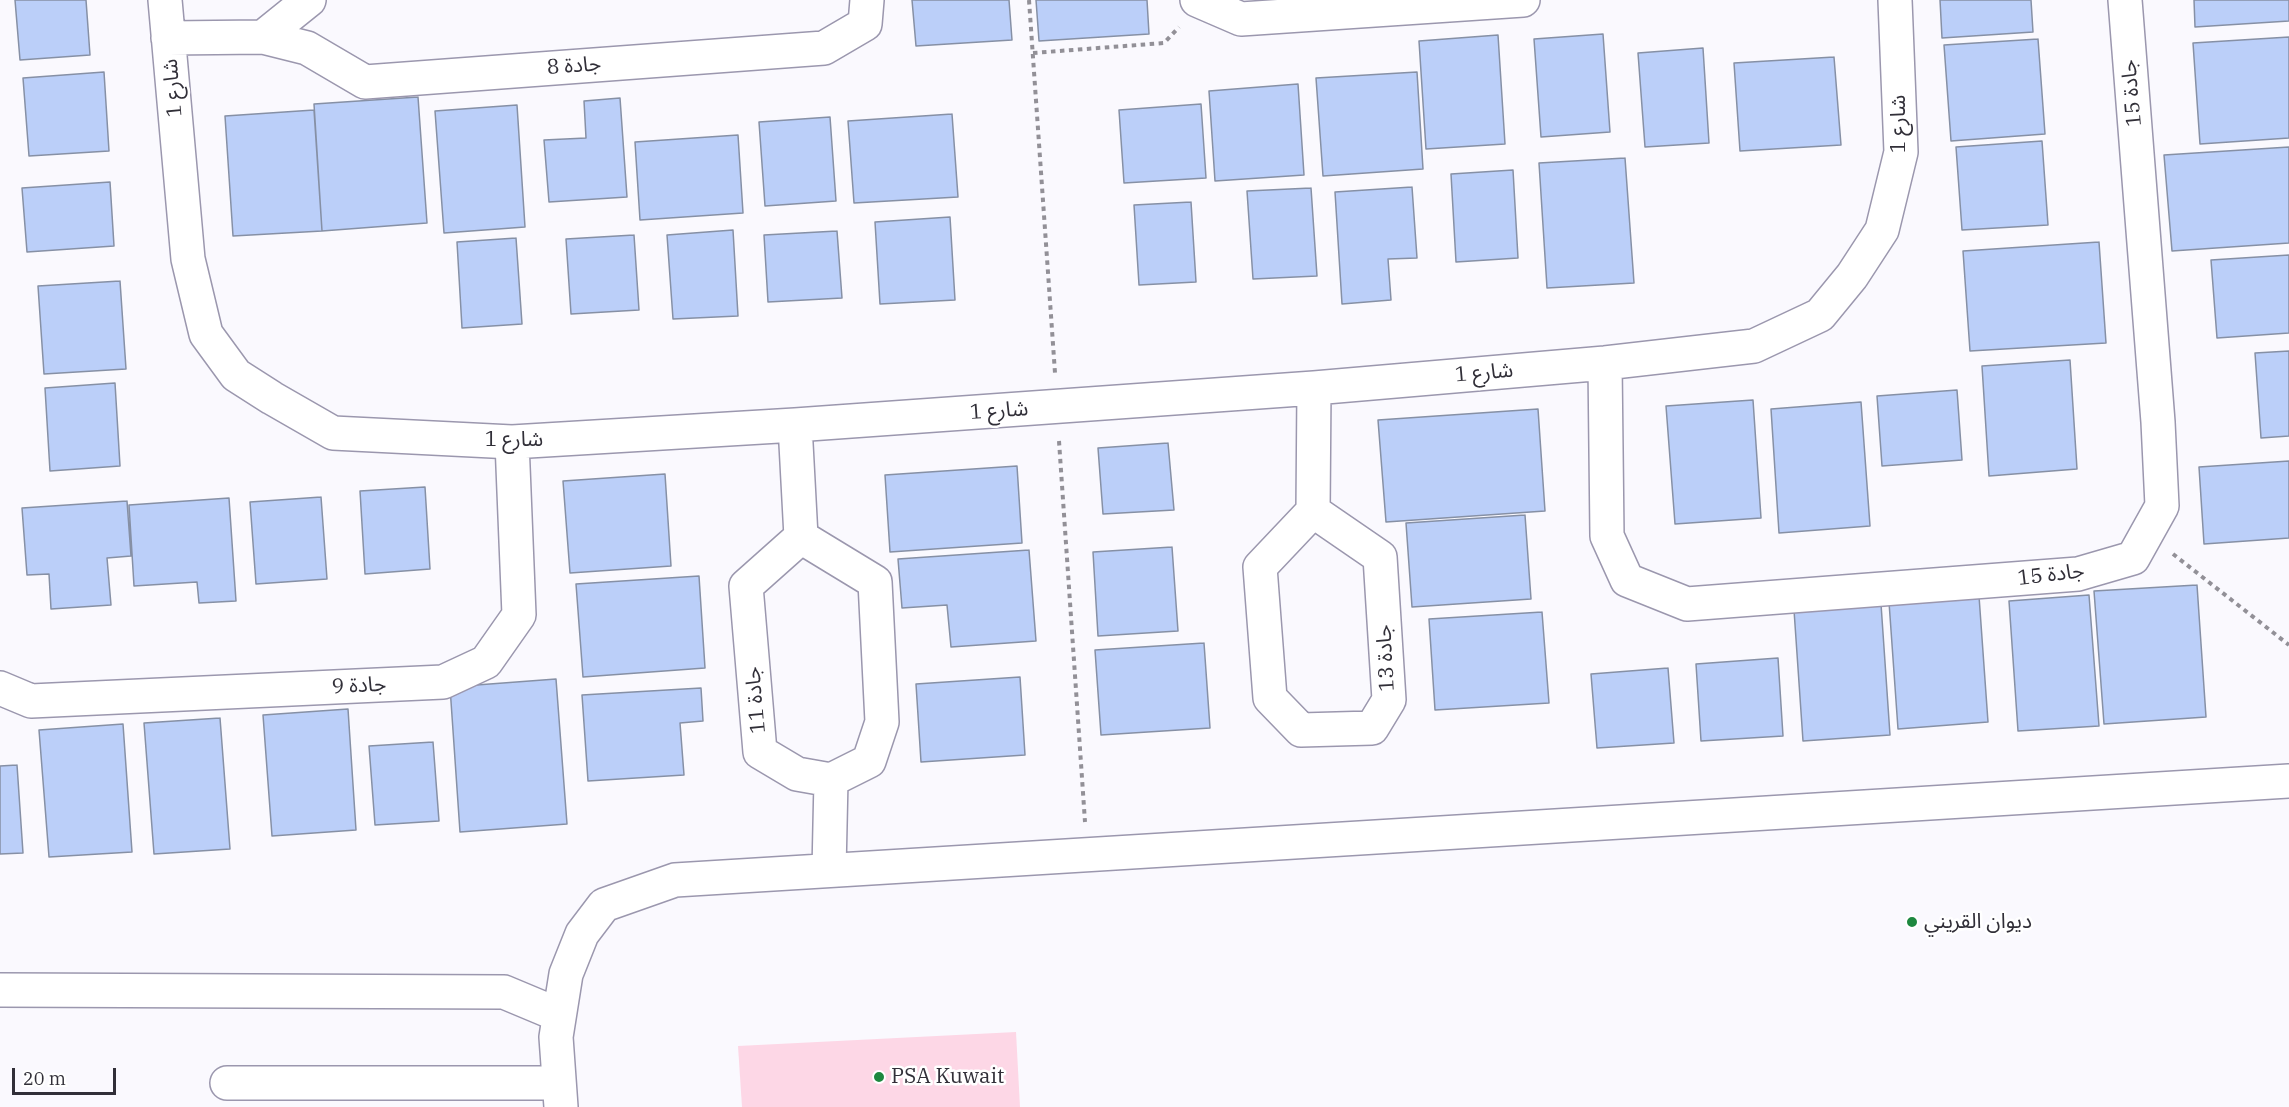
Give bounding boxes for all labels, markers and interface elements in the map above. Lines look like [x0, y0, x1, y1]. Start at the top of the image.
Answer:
street label: جادة 8 [546, 52, 602, 80]
street label: شارع 1 [158, 58, 188, 118]
street label: جادة 15 [2117, 58, 2147, 128]
street label: شارع 1 [1886, 95, 1912, 153]
street label: شارع 1 [1454, 358, 1514, 388]
street label: شارع 1 [969, 396, 1029, 426]
street label: شارع 1 [485, 427, 543, 453]
street label: جادة 15 [2016, 558, 2086, 592]
street label: جادة 13 [1372, 624, 1400, 692]
street label: جادة 11 [741, 665, 771, 735]
street label: جادة 9 [331, 672, 387, 700]
place label: ديوان القريني [1924, 909, 2032, 935]
marker: ديوان القريني [1905, 915, 1919, 929]
scale bar [15, 1056, 118, 1094]
place label: PSA Kuwait [891, 1064, 1005, 1090]
text: 20 m [23, 1067, 66, 1090]
marker: PSA Kuwait [872, 1070, 886, 1084]

